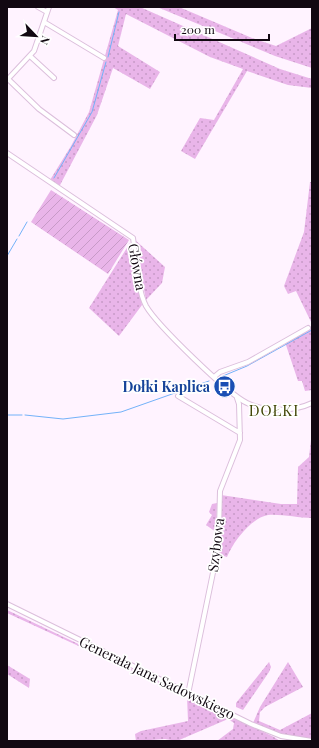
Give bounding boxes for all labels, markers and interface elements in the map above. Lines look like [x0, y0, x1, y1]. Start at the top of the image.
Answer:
north arrow [16, 16, 56, 56]
scale bar [175, 16, 269, 42]
text: 200 m [181, 21, 215, 37]
text: N [37, 34, 54, 47]
street label: Główna [124, 242, 151, 292]
bus stop icon: Dołki Kaplica [212, 374, 238, 400]
place label: Dołki Kaplica [122, 377, 211, 396]
district label: DOŁKI [249, 400, 299, 420]
street label: Szybowa [203, 517, 228, 573]
street label: Generała Jana Sadowskiego [76, 632, 238, 724]

